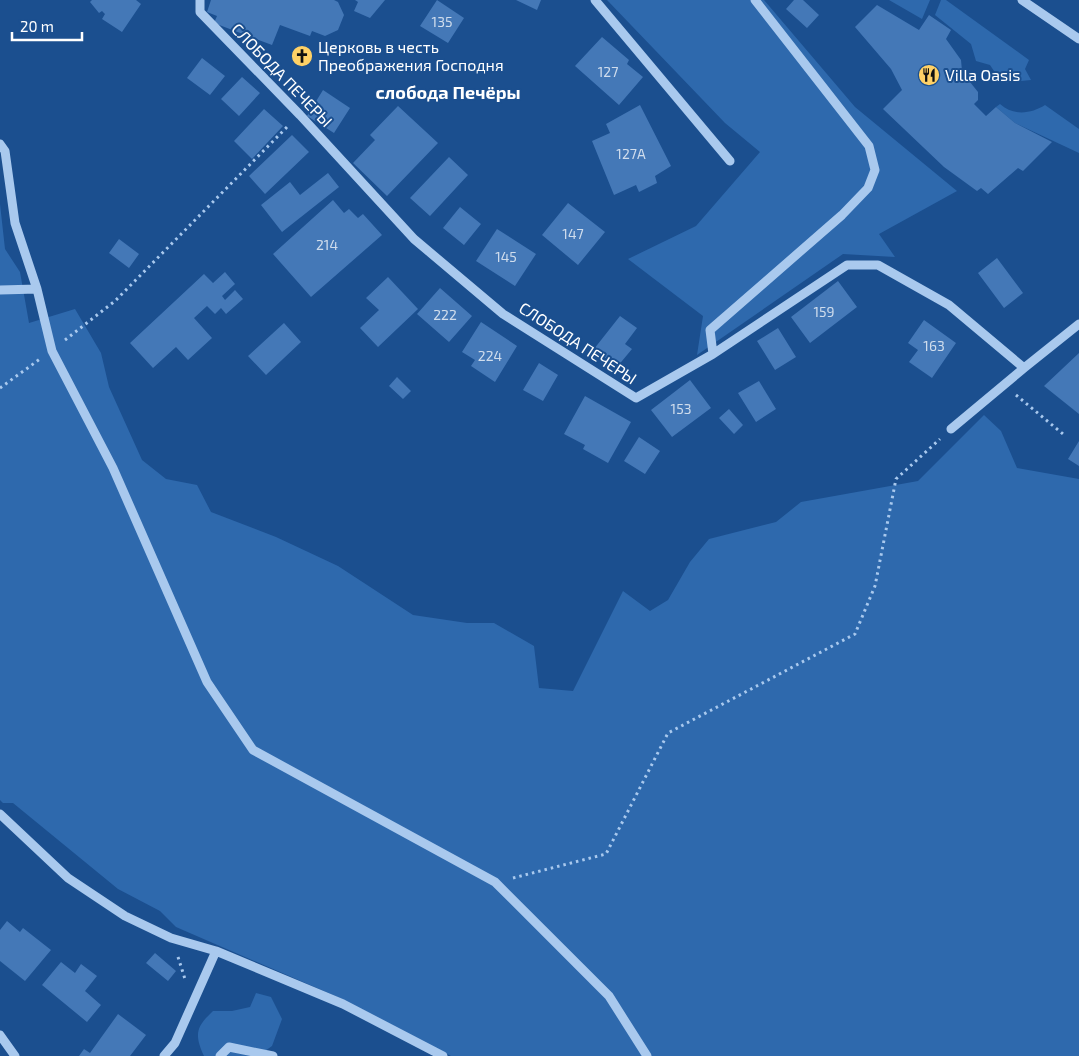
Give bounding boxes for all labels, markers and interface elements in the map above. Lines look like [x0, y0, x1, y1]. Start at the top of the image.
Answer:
scale bar [12, 10, 82, 42]
house number: 135 [432, 13, 452, 30]
text: 20 m [20, 17, 54, 35]
street label: СЛОБОДА ПЕЧЕРЫ [228, 19, 337, 130]
place label: Церковь в честь Преображения Господня [318, 37, 504, 74]
church icon: Церковь в честь Преображения Господня [290, 44, 314, 68]
house number: 127 [598, 63, 618, 80]
restaurant icon: Villa Oasis [917, 63, 941, 87]
place label: Villa Oasis [945, 65, 1020, 84]
district label: слобода Печёры [375, 81, 521, 103]
house number: 127А [616, 145, 646, 162]
house number: 147 [562, 225, 584, 242]
house number: 214 [316, 236, 338, 253]
house number: 145 [495, 248, 517, 265]
street label: СЛОБОДА ПЕЧЕРЫ [516, 297, 641, 388]
house number: 159 [813, 303, 835, 320]
house number: 222 [433, 306, 457, 323]
house number: 163 [923, 337, 945, 354]
house number: 224 [478, 347, 502, 364]
house number: 153 [671, 400, 691, 417]

